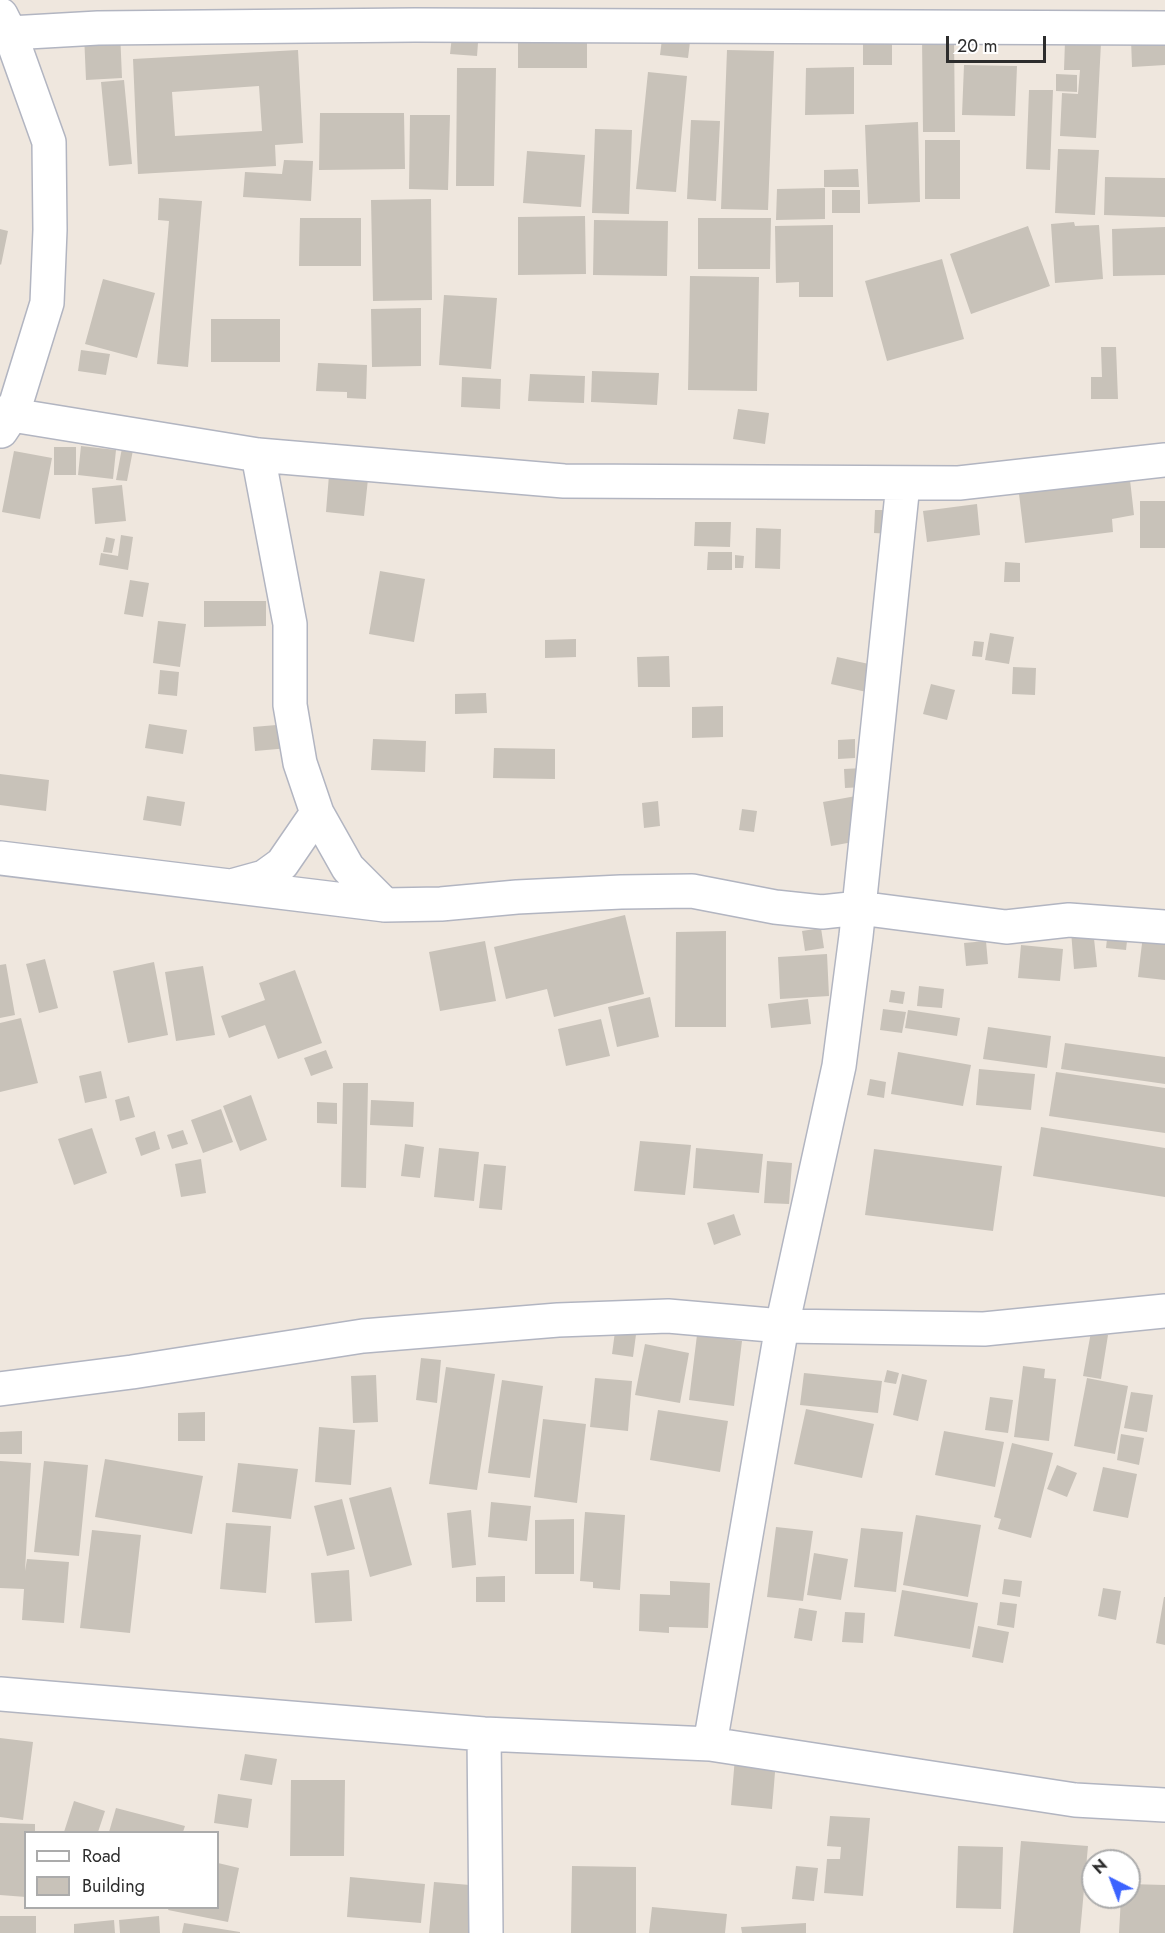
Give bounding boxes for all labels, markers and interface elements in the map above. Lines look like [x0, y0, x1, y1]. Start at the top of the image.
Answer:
scale bar [949, 24, 1050, 62]
text: 20 m [957, 33, 997, 59]
legend [24, 1831, 219, 1909]
text: Road [82, 1843, 121, 1869]
north arrow [1081, 1849, 1141, 1909]
text: N [1088, 1854, 1112, 1880]
text: Building [82, 1873, 145, 1899]

